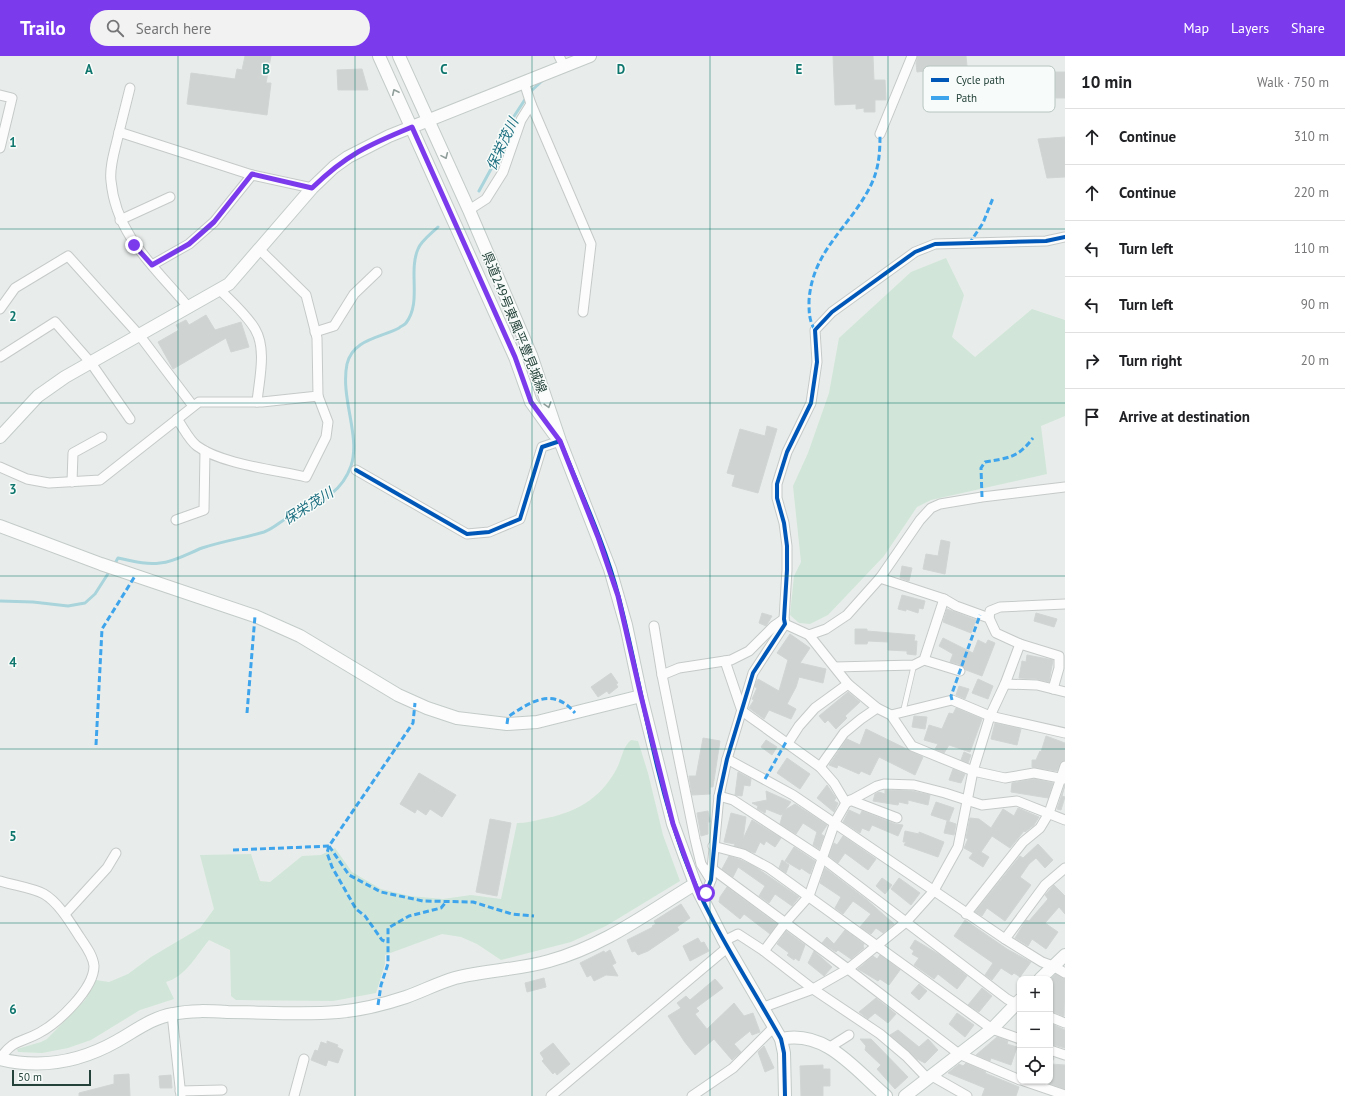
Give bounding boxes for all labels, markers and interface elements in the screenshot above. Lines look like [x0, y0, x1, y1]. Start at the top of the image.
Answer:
search box [90, 10, 370, 46]
text: Trailo [20, 16, 66, 40]
icon: search [104, 17, 126, 39]
text: Search here [136, 19, 211, 38]
text: Map [1183, 19, 1209, 37]
text: Layers [1231, 19, 1269, 37]
text: Share [1291, 19, 1325, 37]
text: A [85, 61, 93, 78]
text: B [262, 61, 270, 78]
text: C [440, 61, 448, 78]
text: D [617, 61, 625, 78]
text: E [796, 61, 803, 78]
legend [923, 66, 1055, 112]
text: 10 min [1081, 71, 1132, 93]
text: Cycle path [956, 73, 1005, 87]
text: Walk · 750 m [1257, 74, 1329, 91]
one-way arrow [392, 88, 400, 96]
text: Path [956, 91, 977, 105]
water label: 保栄茂川 [482, 113, 523, 173]
icon: ahead [1081, 126, 1103, 148]
text: Continue [1119, 127, 1176, 146]
text: 310 m [1294, 128, 1329, 145]
text: 1 [9, 134, 17, 151]
one-way arrow [440, 152, 448, 159]
icon: ahead [1081, 182, 1103, 204]
text: Continue [1119, 183, 1176, 202]
text: 220 m [1294, 184, 1329, 201]
route end [125, 236, 143, 254]
icon: left [1081, 238, 1103, 260]
text: Turn left [1119, 239, 1173, 258]
text: 110 m [1294, 240, 1329, 257]
street label: 県道249号東風平豊見城線 [478, 249, 551, 395]
icon: left [1081, 294, 1103, 316]
text: Turn left [1119, 295, 1173, 314]
text: 90 m [1301, 296, 1329, 313]
text: 2 [9, 308, 17, 325]
icon: right [1081, 350, 1103, 372]
text: Turn right [1119, 351, 1182, 370]
text: 20 m [1301, 352, 1329, 369]
one-way arrow [543, 401, 552, 408]
icon: arrive [1081, 406, 1103, 428]
text: Arrive at destination [1119, 407, 1250, 426]
text: 3 [9, 481, 17, 498]
water label: 保栄茂川 [279, 482, 338, 528]
text: 4 [9, 654, 17, 671]
text: 5 [9, 828, 17, 845]
route start [697, 884, 715, 902]
map controls [1017, 976, 1053, 1084]
button: + [1017, 976, 1053, 1012]
text: 6 [9, 1001, 17, 1018]
button: − [1017, 1012, 1053, 1048]
button: locate [1017, 1048, 1053, 1084]
scale bar [12, 1068, 91, 1087]
text: 50 m [18, 1070, 42, 1084]

